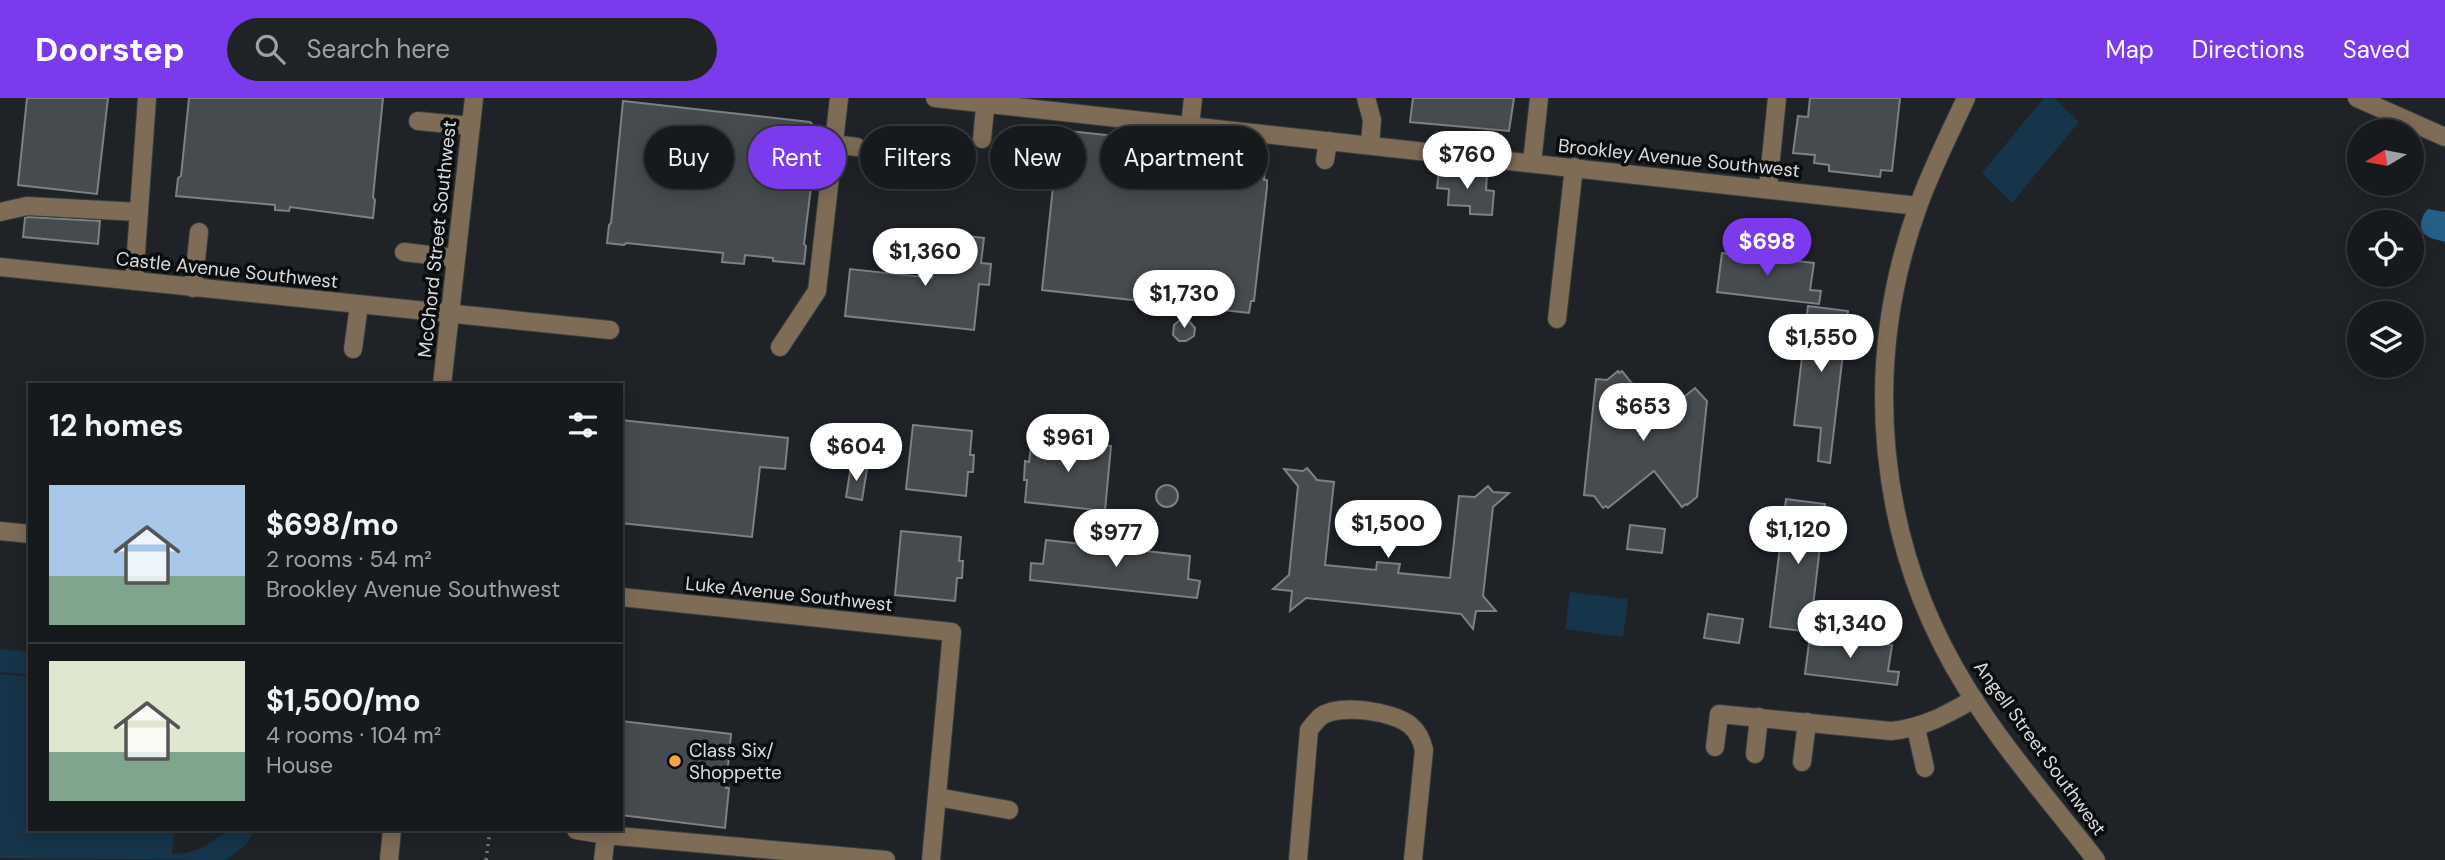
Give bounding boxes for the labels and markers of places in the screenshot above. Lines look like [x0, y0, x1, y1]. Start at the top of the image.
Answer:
pin: $760 [1426, 132, 1508, 191]
pin: $698 [1726, 218, 1808, 278]
pin: $1,360 [868, 228, 982, 288]
pin: $1,730 [1127, 271, 1241, 330]
pin: $1,550 [1764, 314, 1878, 374]
pin: $653 [1602, 384, 1684, 443]
pin: $961 [1027, 414, 1109, 474]
pin: $604 [815, 424, 897, 483]
pin: $1,500 [1331, 500, 1445, 560]
pin: $1,120 [1741, 506, 1855, 566]
pin: $977 [1075, 510, 1157, 569]
pin: $1,340 [1793, 601, 1907, 660]
place label: Class Six/ Shoppette [689, 738, 782, 785]
marker: Class Six/ Shoppette [667, 753, 683, 769]

